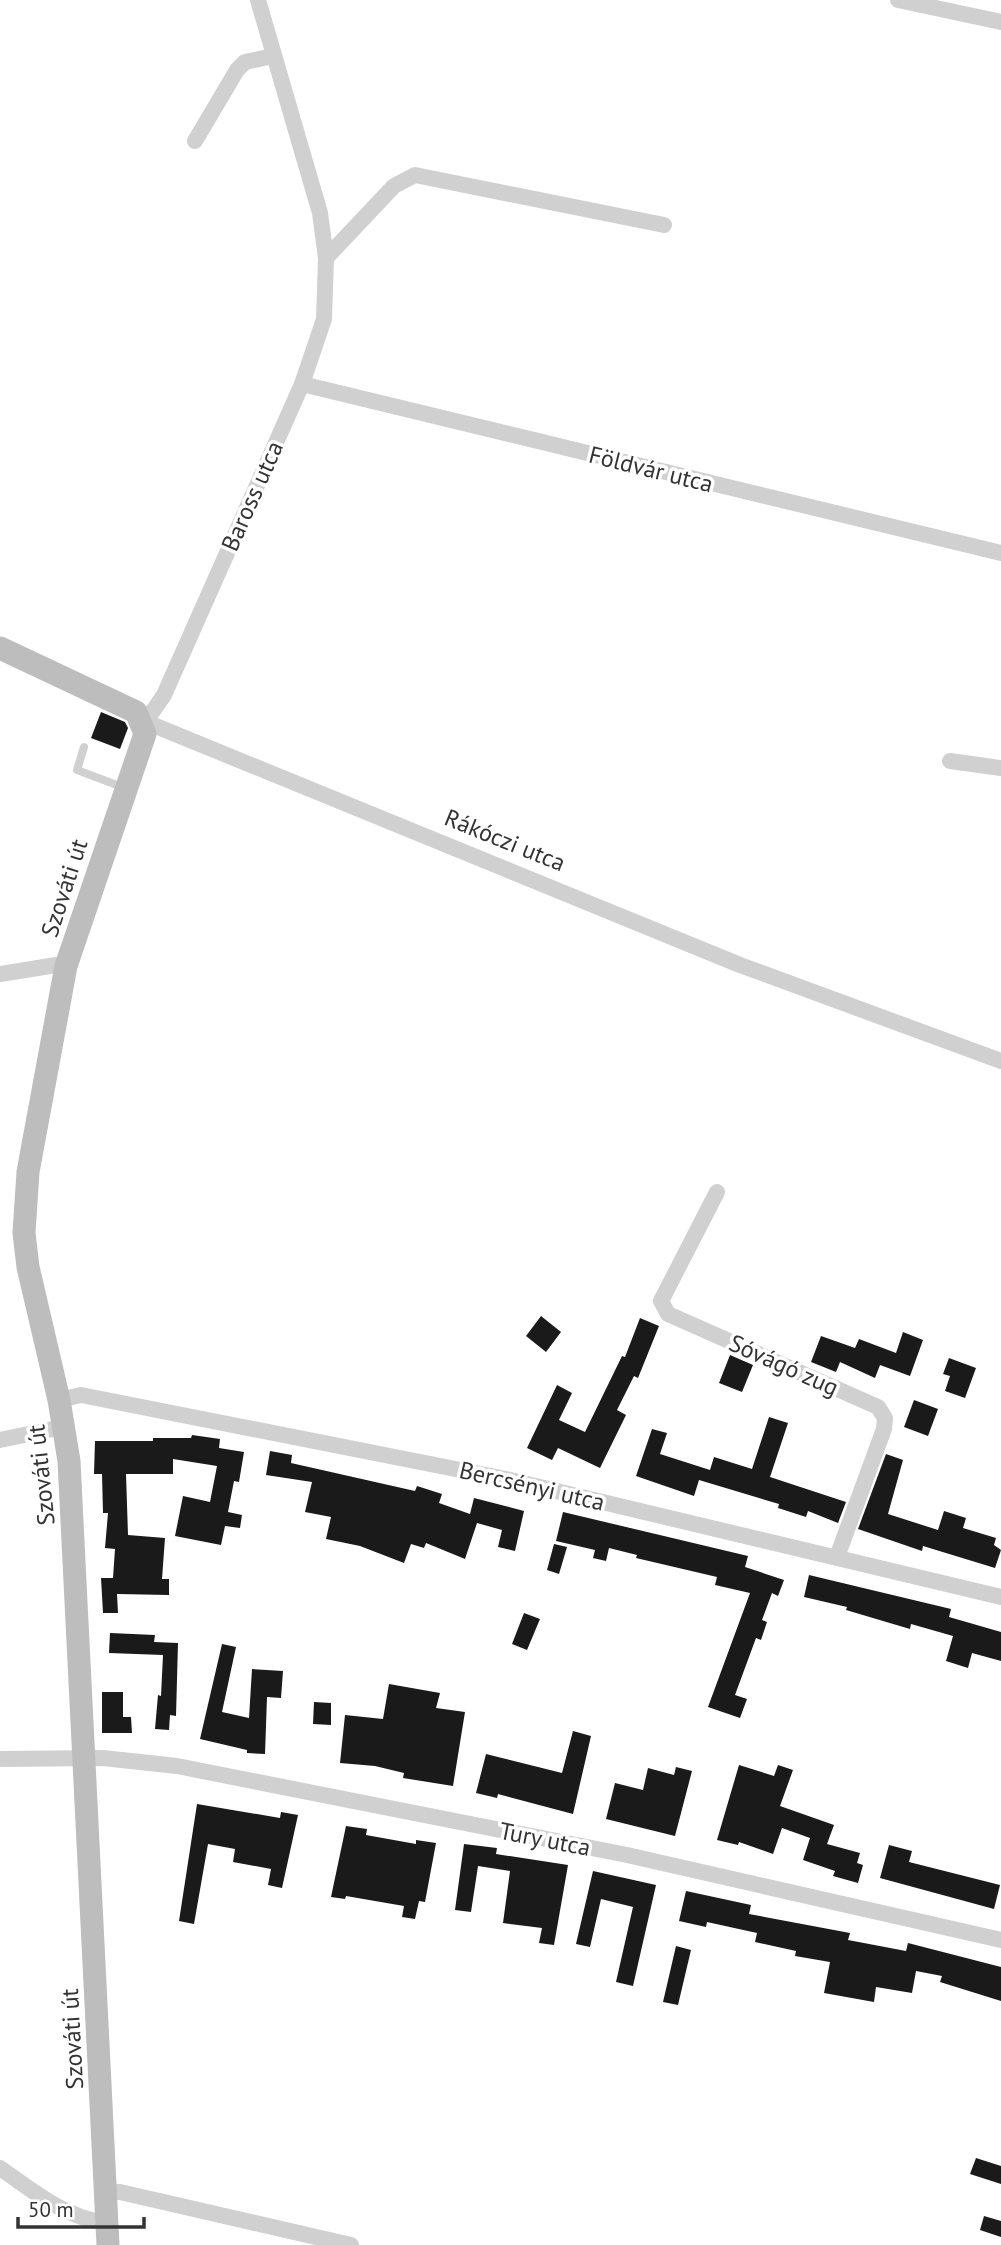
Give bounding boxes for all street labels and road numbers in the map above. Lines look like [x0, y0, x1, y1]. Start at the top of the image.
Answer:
street label: Baross utca [214, 436, 290, 556]
street label: Földvár utca [586, 439, 716, 499]
street label: Rákóczi utca [440, 802, 570, 878]
street label: Szováti út [34, 835, 94, 941]
street label: Sóvágó zug [724, 1327, 844, 1403]
street label: Szováti út [20, 1423, 62, 1527]
street label: Bercsényi utca [456, 1454, 608, 1518]
street label: Tury utca [497, 1815, 593, 1863]
street label: Szováti út [54, 1988, 90, 2090]

